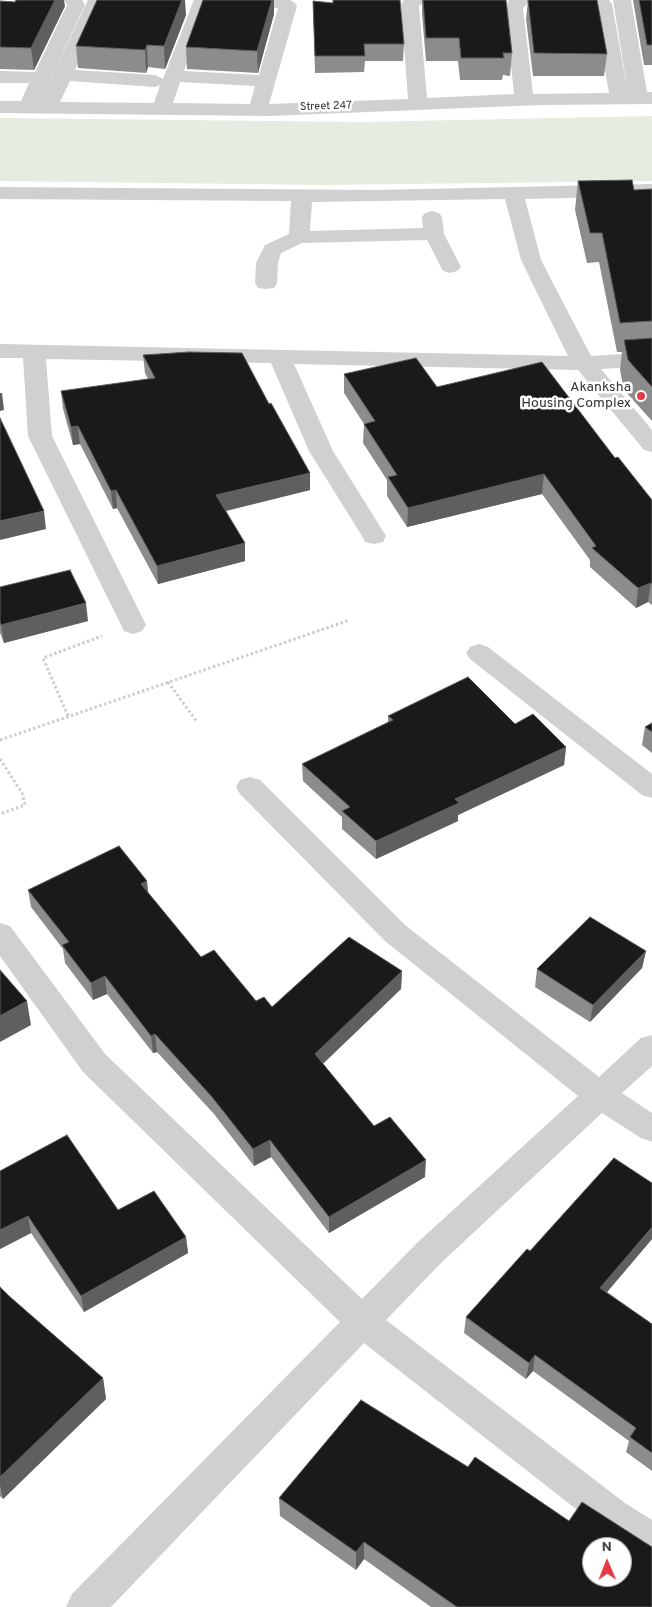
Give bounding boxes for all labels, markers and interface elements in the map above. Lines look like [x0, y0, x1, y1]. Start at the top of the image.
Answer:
street label: Street 247 [300, 99, 352, 115]
place label: Akanksha Housing Complex [521, 380, 631, 412]
marker: Akanksha Housing Complex [635, 390, 647, 402]
north arrow [582, 1537, 632, 1587]
text: N [602, 1539, 612, 1556]

